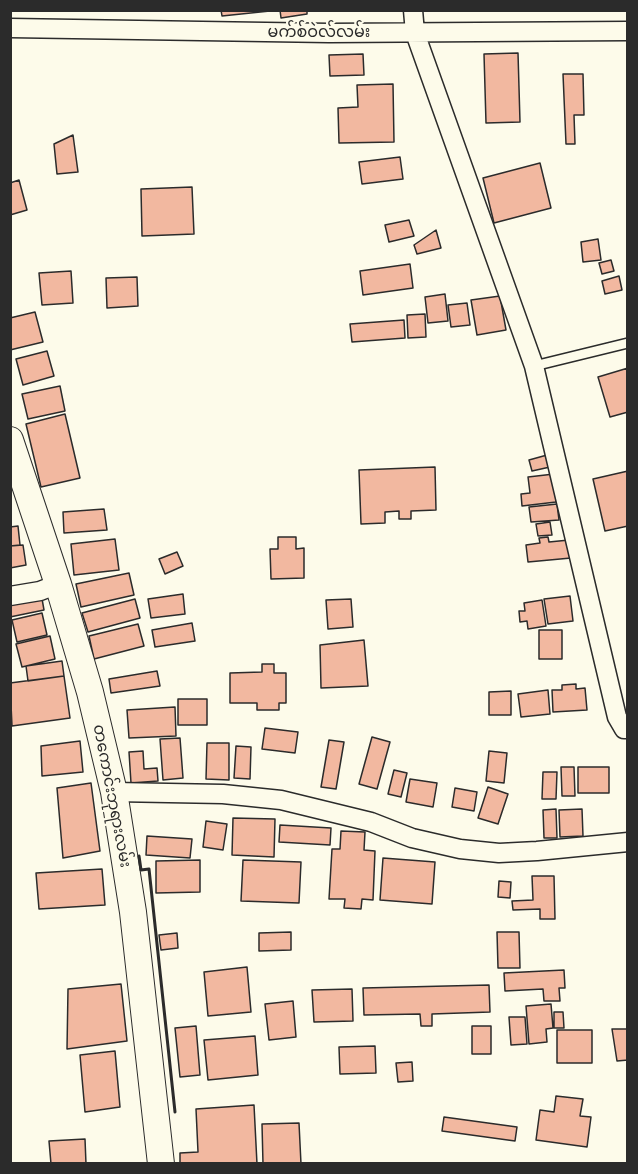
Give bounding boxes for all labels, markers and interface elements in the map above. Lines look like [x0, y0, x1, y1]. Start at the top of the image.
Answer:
street label: မက်စ်ဝဲလ်လမ်း [268, 22, 370, 42]
street label: တကောင်းဘုရားလမ်း [89, 723, 135, 869]

